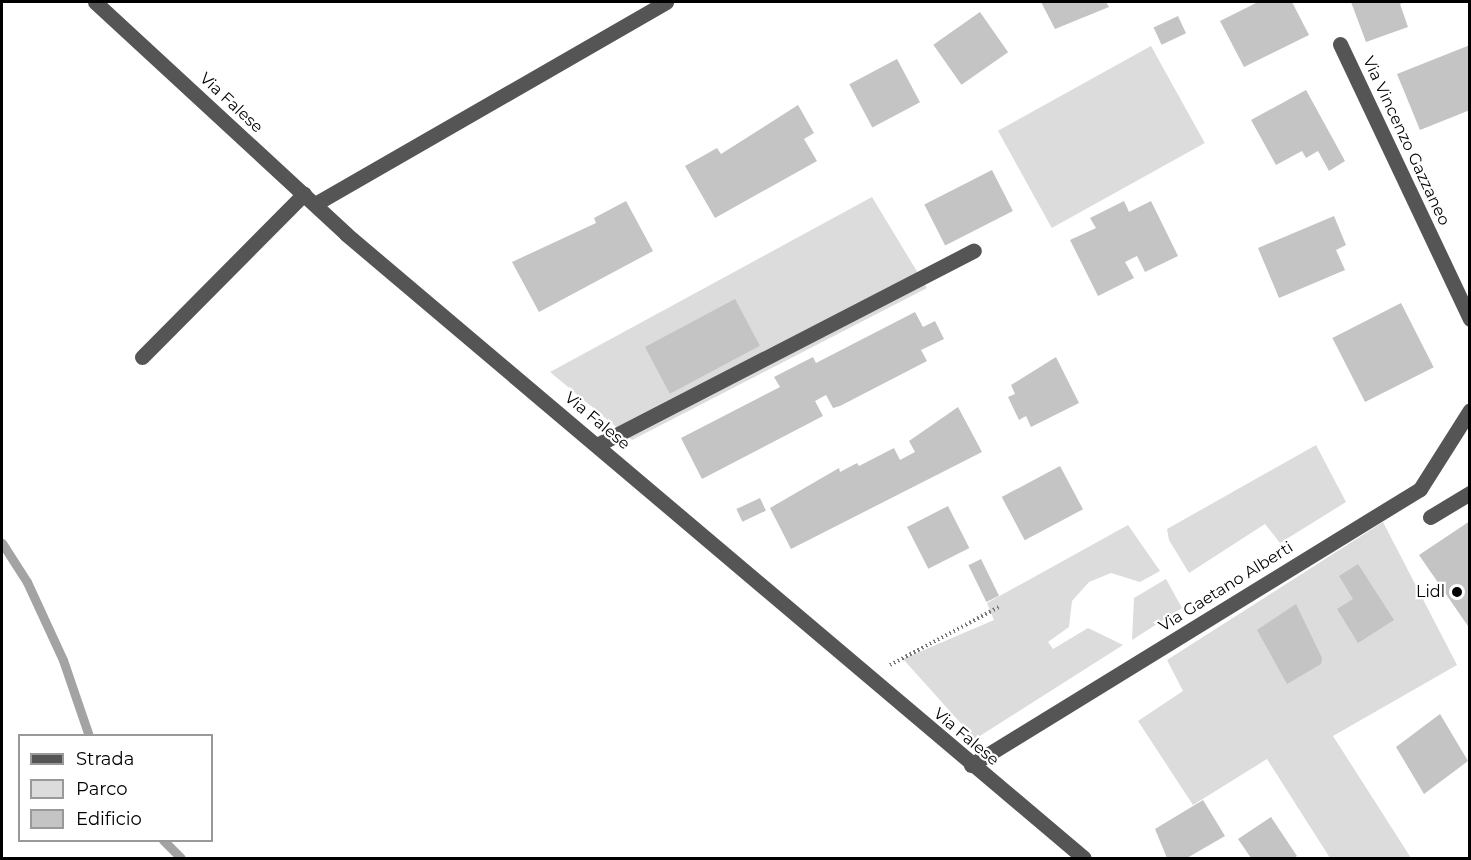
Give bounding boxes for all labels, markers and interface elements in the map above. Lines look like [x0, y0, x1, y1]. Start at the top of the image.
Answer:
street label: Via Vincenzo Gazzaneo [1358, 53, 1454, 229]
street label: Via Falese [195, 69, 267, 137]
street label: Via Falese [560, 388, 634, 454]
street label: Via Gaetano Alberti [1155, 538, 1297, 636]
place label: Lidl [1416, 582, 1445, 602]
marker: Lidl [1450, 585, 1464, 599]
street label: Via Falese [929, 704, 1003, 770]
legend [18, 734, 213, 842]
text: Strada [76, 748, 134, 770]
text: Parco [76, 778, 128, 800]
text: Edificio [76, 808, 142, 830]

